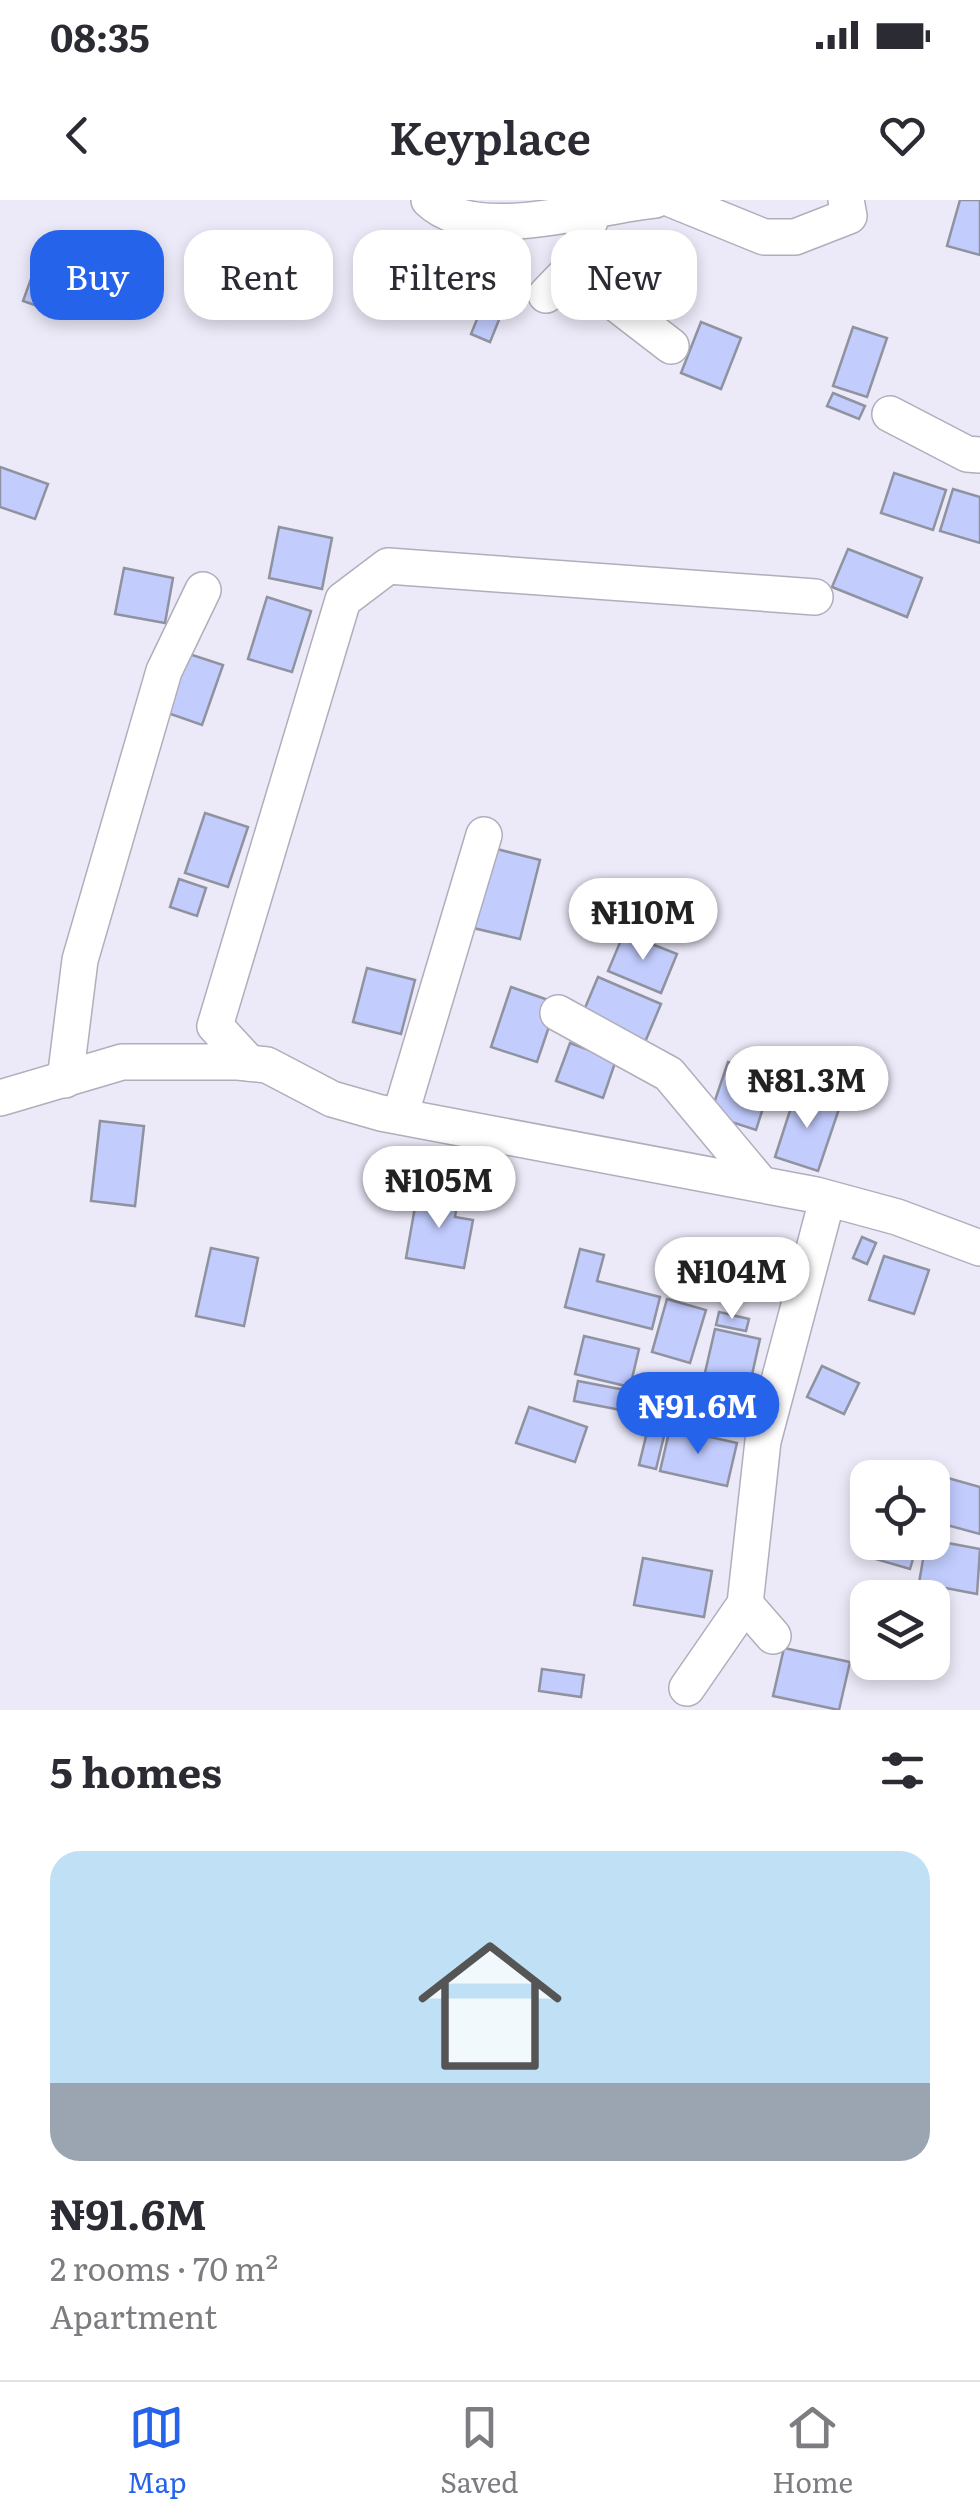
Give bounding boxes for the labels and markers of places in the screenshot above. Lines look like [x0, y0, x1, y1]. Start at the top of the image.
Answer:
pin: ₦110M [573, 878, 713, 963]
pin: ₦81.3M [726, 1046, 888, 1131]
pin: ₦105M [369, 1146, 509, 1231]
pin: ₦104M [662, 1237, 802, 1322]
pin: ₦91.6M [617, 1372, 779, 1457]

